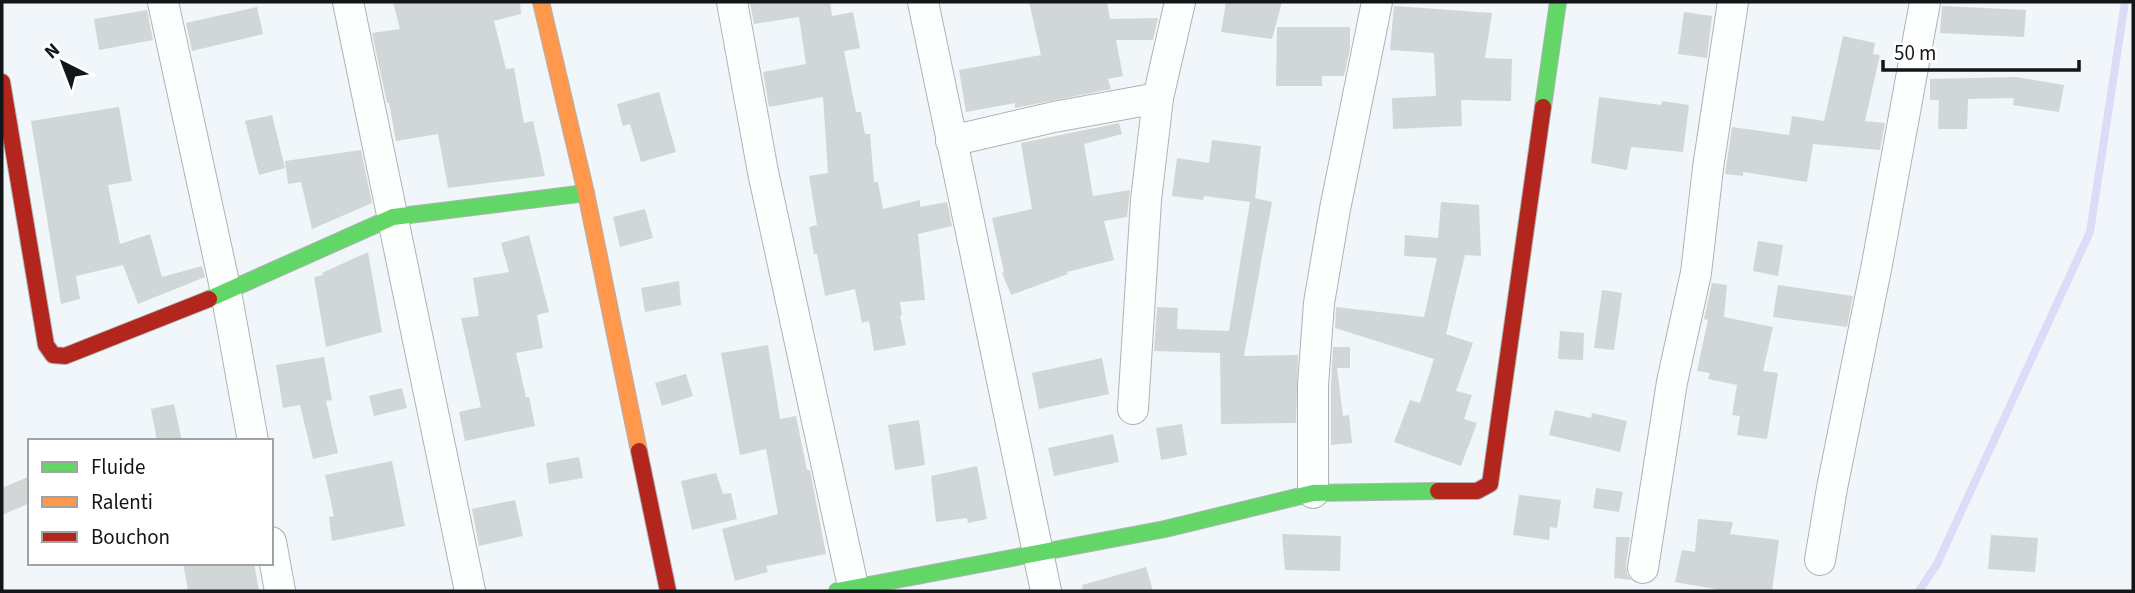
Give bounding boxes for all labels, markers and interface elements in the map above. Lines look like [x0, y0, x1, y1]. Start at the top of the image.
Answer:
north arrow [28, 28, 98, 98]
scale bar [1883, 28, 2079, 72]
text: N [39, 37, 66, 66]
text: 50 m [1894, 38, 1936, 68]
legend [28, 439, 273, 565]
text: Fluide [91, 452, 145, 482]
text: Ralenti [91, 487, 153, 517]
text: Bouchon [91, 522, 170, 552]

